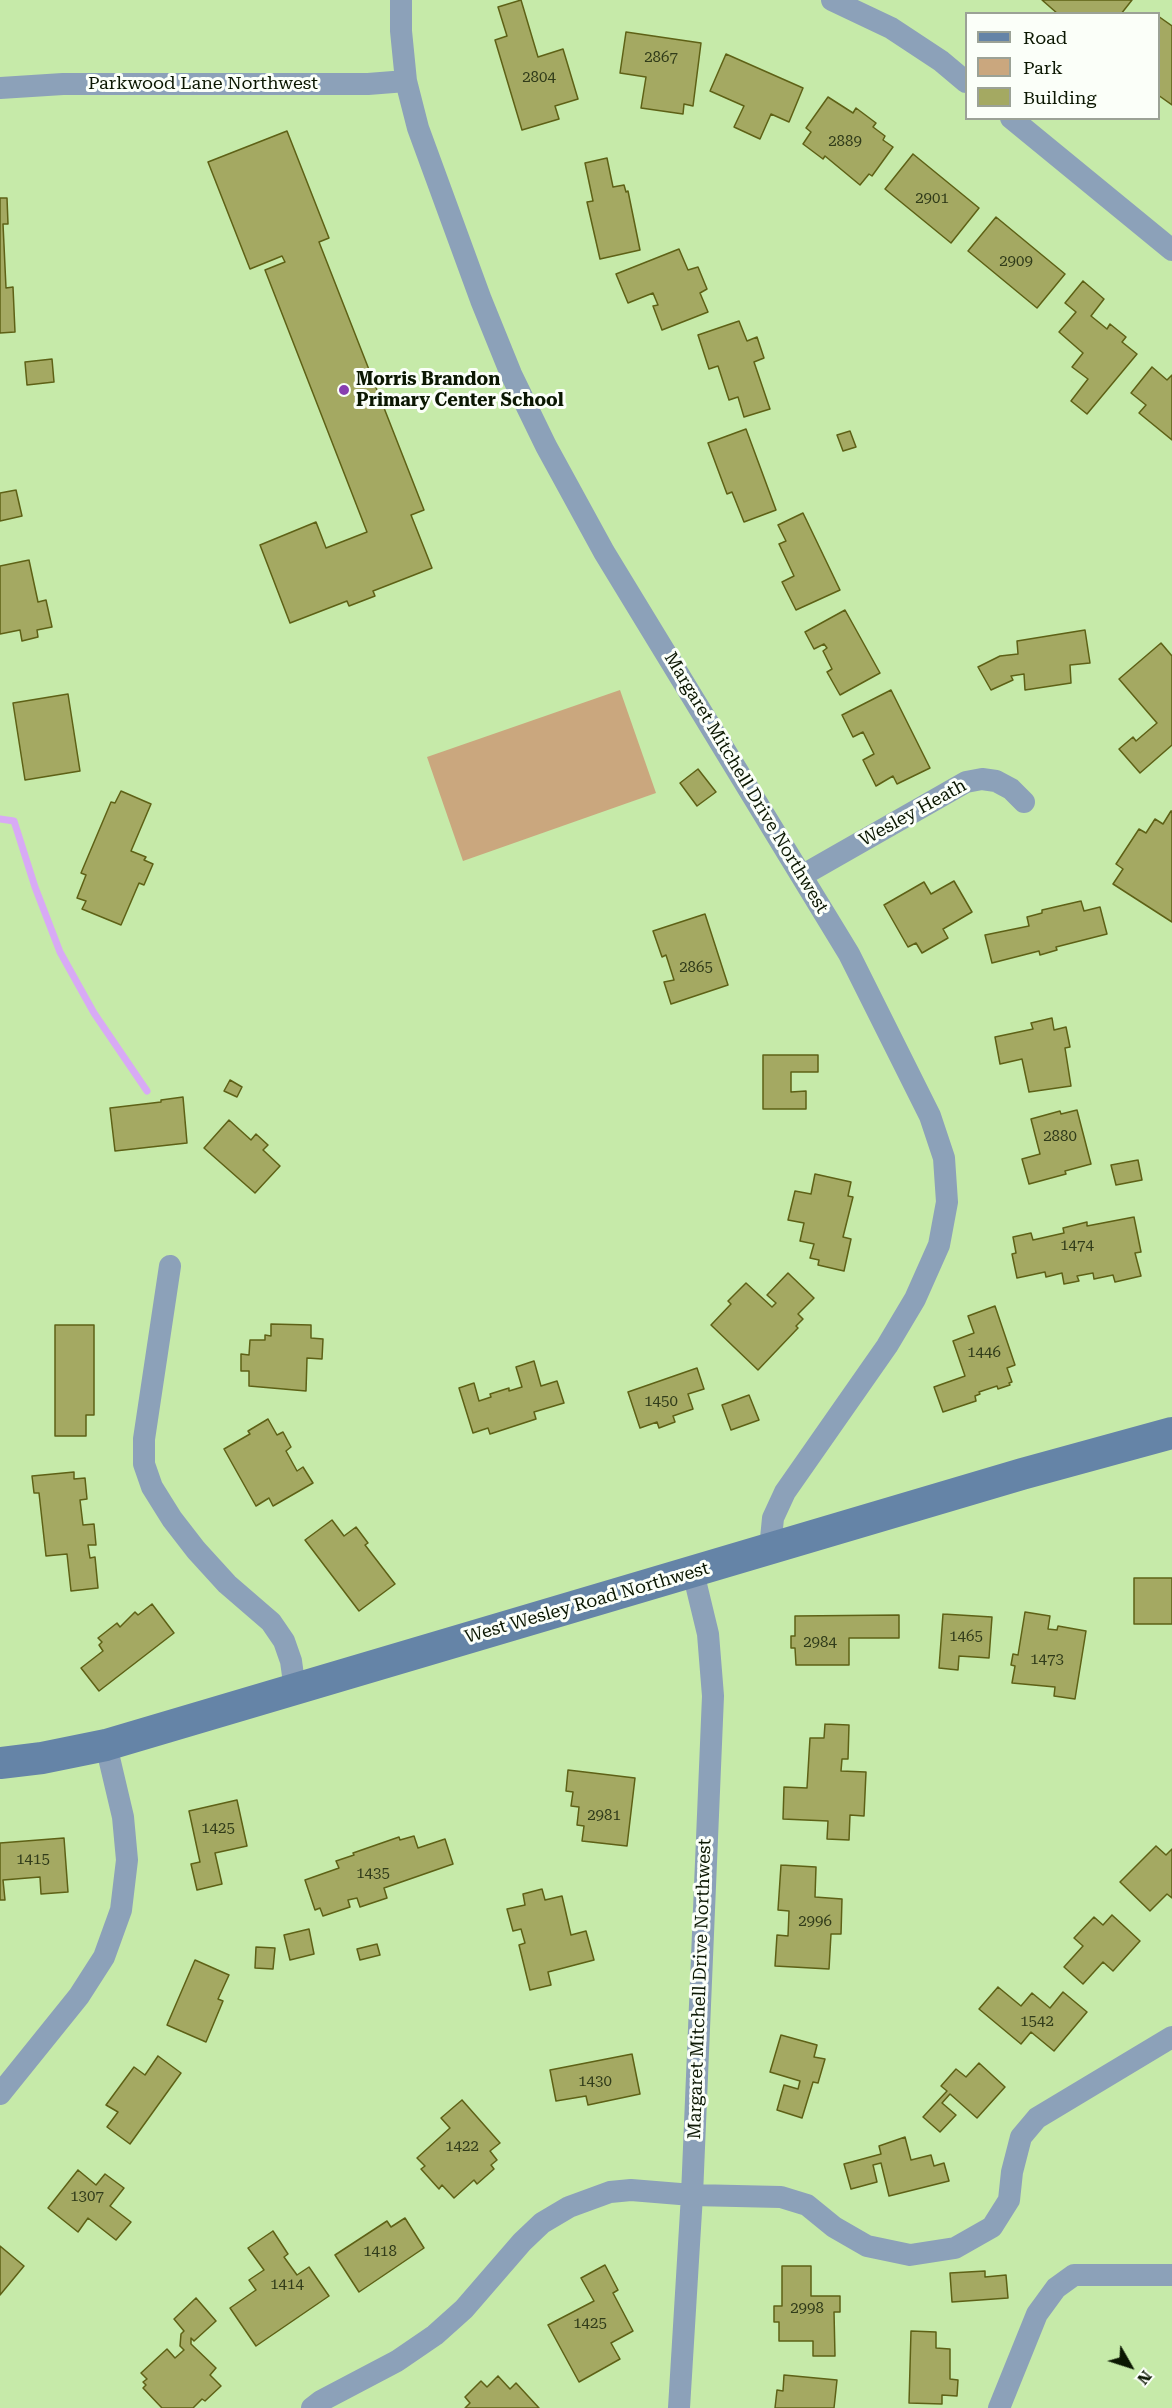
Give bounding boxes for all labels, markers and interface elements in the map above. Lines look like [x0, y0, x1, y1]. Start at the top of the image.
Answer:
legend [965, 12, 1160, 120]
text: Road [1023, 27, 1067, 48]
house number: 2867 [644, 49, 678, 67]
text: Park [1023, 57, 1063, 78]
house number: 2804 [522, 69, 556, 87]
street label: Parkwood Lane Northwest [88, 73, 318, 95]
text: Building [1023, 87, 1097, 108]
house number: 2889 [828, 133, 862, 151]
house number: 2901 [915, 190, 949, 208]
house number: 2909 [999, 253, 1033, 271]
place label: Morris Brandon Primary Center School [356, 369, 564, 412]
marker: Morris Brandon Primary Center School [337, 383, 351, 397]
street label: Margaret Mitchell Drive Northwest [659, 649, 833, 917]
street label: Wesley Heath [856, 775, 970, 851]
house number: 2865 [679, 959, 713, 977]
house number: 2880 [1043, 1128, 1077, 1146]
house number: 1474 [1060, 1237, 1094, 1255]
house number: 1446 [967, 1344, 1001, 1362]
house number: 1450 [644, 1393, 678, 1411]
street label: West Wesley Road Northwest [462, 1558, 712, 1648]
house number: 1465 [949, 1628, 983, 1646]
house number: 2984 [803, 1634, 837, 1652]
house number: 1473 [1030, 1651, 1064, 1669]
house number: 2981 [587, 1807, 621, 1825]
house number: 1425 [201, 1820, 235, 1838]
street label: Margaret Mitchell Drive Northwest [684, 1838, 716, 2140]
house number: 1415 [16, 1851, 50, 1869]
house number: 1435 [356, 1865, 390, 1883]
house number: 2996 [798, 1913, 832, 1931]
house number: 1542 [1020, 2013, 1054, 2031]
house number: 1430 [578, 2073, 612, 2091]
house number: 1422 [445, 2138, 479, 2156]
house number: 1307 [70, 2188, 104, 2206]
house number: 1418 [363, 2243, 397, 2261]
house number: 1414 [270, 2276, 304, 2294]
house number: 2998 [790, 2300, 824, 2318]
house number: 1425 [573, 2315, 607, 2333]
north arrow [1100, 2336, 1160, 2396]
text: N [1133, 2367, 1156, 2388]

